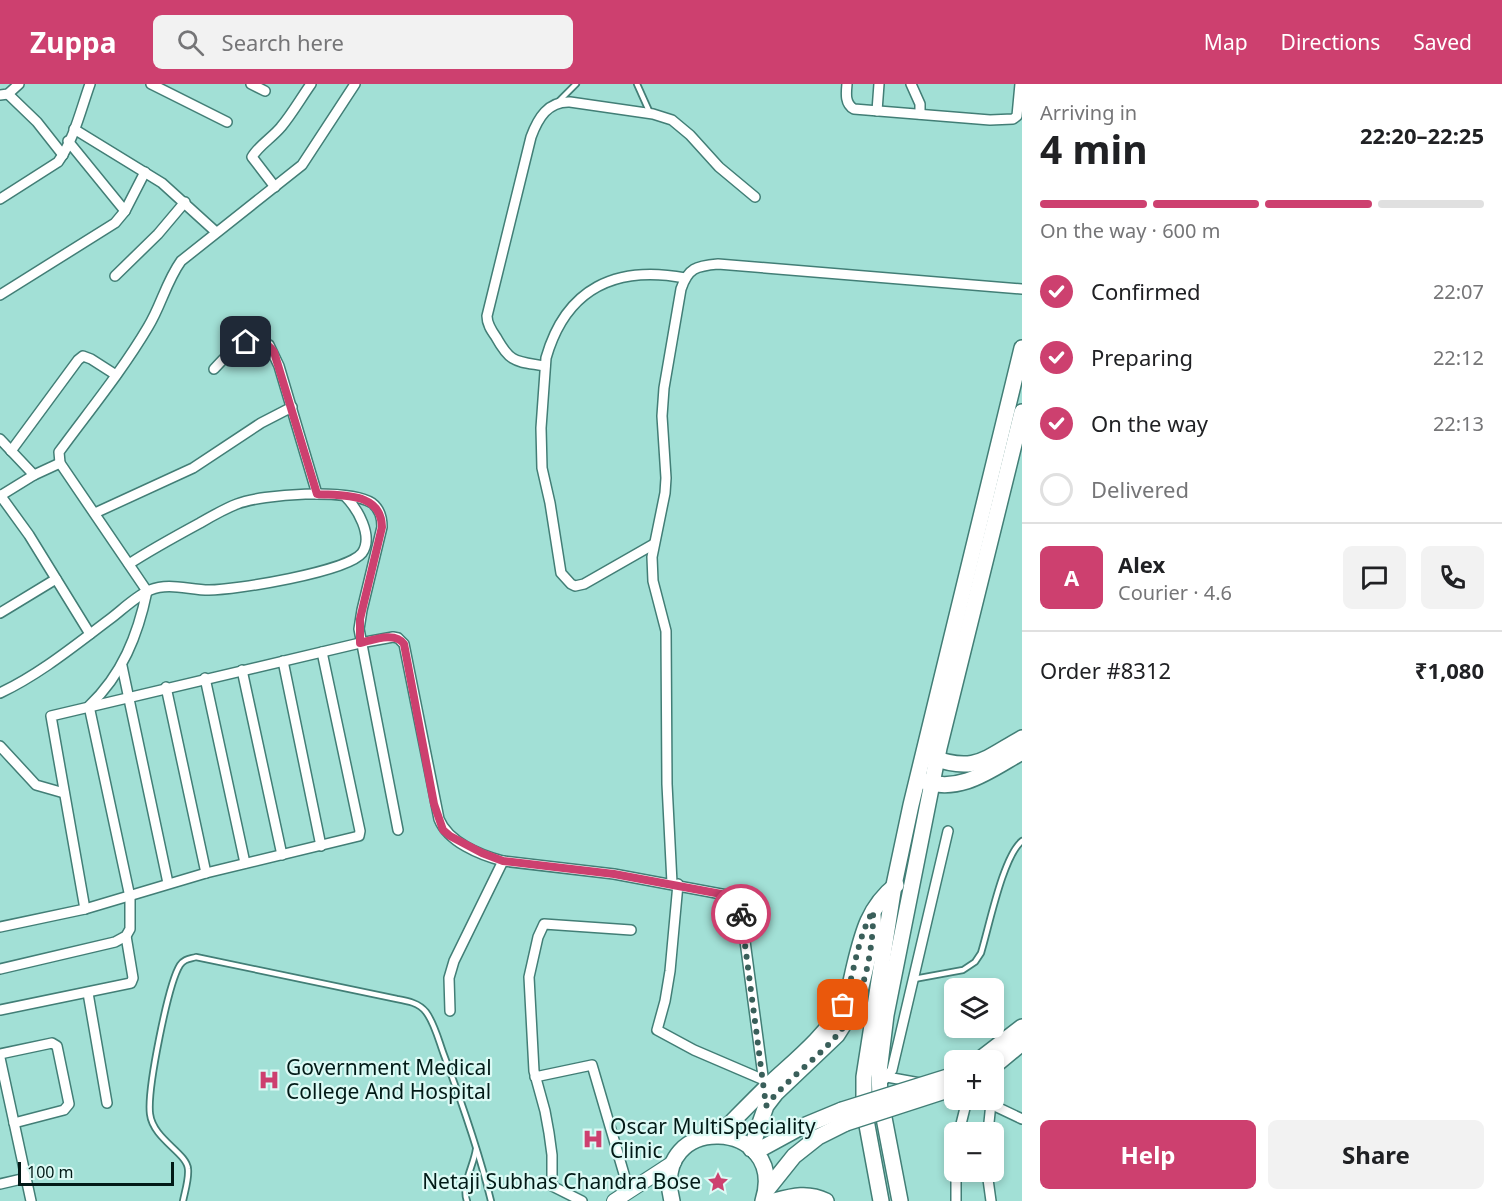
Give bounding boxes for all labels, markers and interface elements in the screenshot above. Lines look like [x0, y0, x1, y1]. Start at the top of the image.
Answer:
search box [153, 15, 573, 69]
text: Zuppa [30, 23, 117, 61]
icon: search [174, 26, 207, 59]
text: Search here [222, 27, 344, 57]
text: Map [1204, 28, 1248, 56]
text: Directions [1281, 28, 1380, 56]
text: Saved [1413, 28, 1472, 56]
text: Arriving in [1040, 99, 1137, 126]
text: 22:20–22:25 [1360, 120, 1484, 150]
text: 4 min [1040, 122, 1147, 175]
text: On the way · 600 m [1040, 217, 1220, 244]
icon: check [1040, 275, 1073, 308]
text: Confirmed [1091, 276, 1201, 306]
text: 22:07 [1433, 278, 1484, 305]
pin [220, 316, 271, 367]
icon: home [229, 325, 262, 358]
icon: check [1040, 341, 1073, 374]
text: Preparing [1091, 342, 1193, 372]
text: 22:12 [1433, 344, 1484, 371]
icon: check [1040, 407, 1073, 440]
text: On the way [1091, 408, 1208, 438]
text: 22:13 [1433, 410, 1484, 437]
text: Delivered [1091, 474, 1189, 504]
button: chat [1343, 546, 1406, 609]
button: phone [1421, 546, 1484, 609]
text: Alex [1118, 549, 1165, 579]
text: A [1064, 562, 1079, 592]
text: Courier · 4.6 [1118, 579, 1232, 606]
text: Order #8312 [1040, 655, 1171, 685]
text: ₹1,080 [1415, 655, 1484, 685]
courier [711, 884, 771, 944]
icon: bike [725, 898, 758, 931]
map controls [944, 978, 1004, 1182]
button: layers [944, 978, 1004, 1038]
pin [817, 979, 868, 1030]
icon: bag [826, 988, 859, 1021]
button: + [944, 1050, 1004, 1110]
place label: Government Medical College And Hospital [286, 1053, 492, 1105]
hospital icon: Government Medical College And Hospital [257, 1068, 281, 1092]
place label: Oscar MultiSpeciality Clinic [610, 1112, 816, 1164]
button: Help [1040, 1120, 1256, 1189]
button: Share [1268, 1120, 1484, 1189]
button: − [944, 1122, 1004, 1182]
hospital icon: Oscar MultiSpeciality Clinic [581, 1127, 605, 1151]
scale bar [18, 1159, 174, 1186]
text: 100 m [27, 1161, 74, 1183]
place label: Netaji Subhas Chandra Bose [422, 1167, 701, 1195]
place icon: Netaji Subhas Chandra Bose [706, 1170, 730, 1194]

